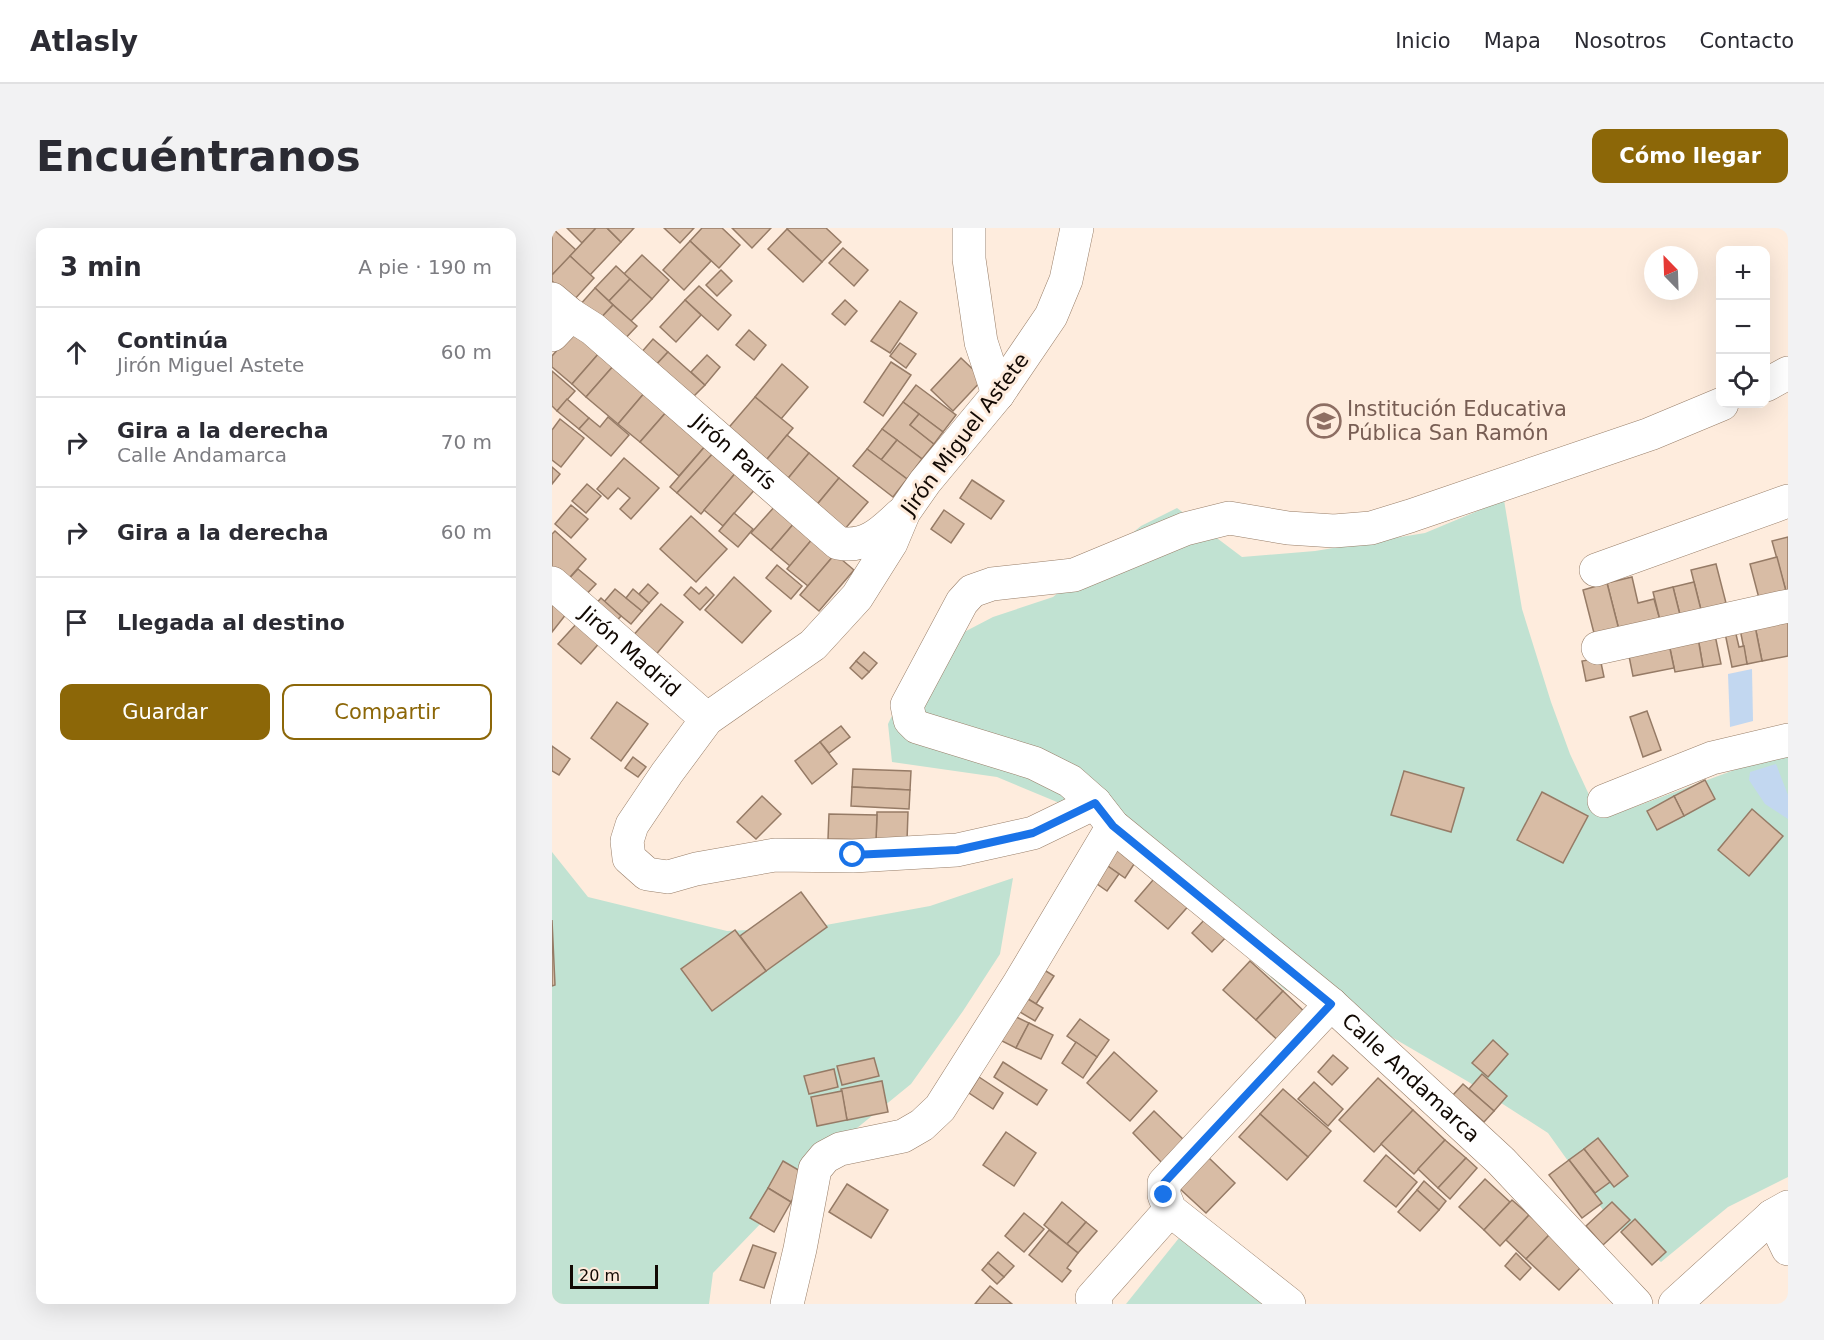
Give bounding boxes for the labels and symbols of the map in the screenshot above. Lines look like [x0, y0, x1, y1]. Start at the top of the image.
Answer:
north arrow [1644, 246, 1698, 300]
street label: Jirón Miguel Astete [895, 348, 1034, 521]
place label: Institución Educativa Pública San Ramón [1347, 397, 1567, 445]
school or university icon: Institución Educativa Pública San Ramón [1306, 403, 1342, 439]
street label: Jirón París [686, 408, 781, 495]
street label: Jirón Madrid [574, 600, 685, 702]
route start [839, 841, 865, 867]
street label: Calle Andamarca [1337, 1008, 1485, 1147]
route end [1150, 1181, 1176, 1207]
scale bar [570, 1262, 658, 1290]

